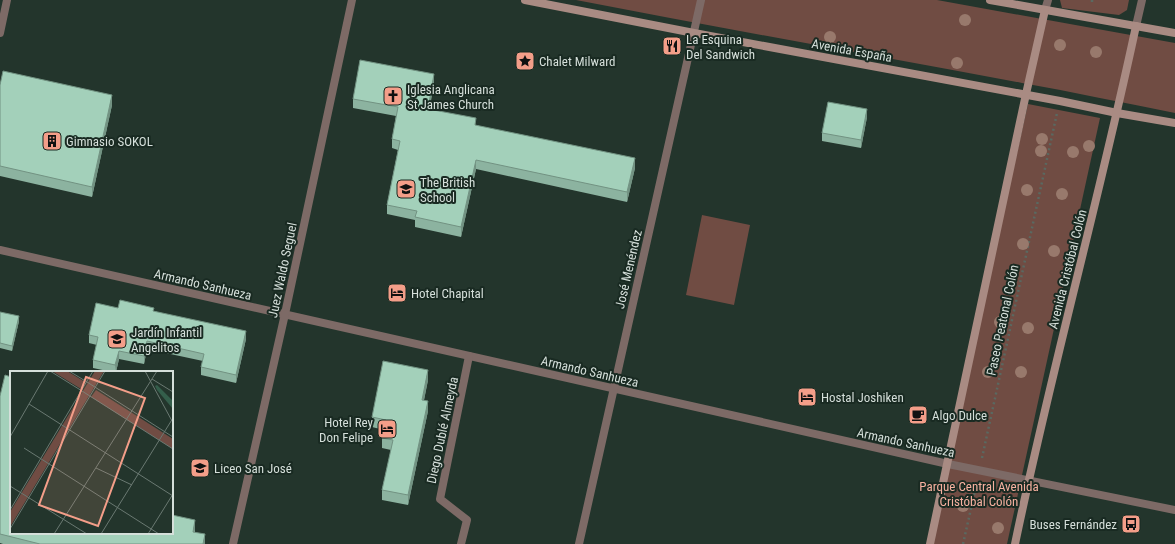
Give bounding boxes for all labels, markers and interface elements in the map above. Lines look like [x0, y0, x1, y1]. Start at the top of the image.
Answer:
place label: La Esquina Del Sandwich [686, 32, 755, 62]
restaurant icon: La Esquina Del Sandwich [661, 35, 683, 57]
street label: Avenida España [811, 36, 893, 65]
place icon: Chalet Milward [514, 50, 536, 72]
place label: Chalet Milward [539, 54, 616, 69]
place label: Iglesia Anglicana St James Church [407, 82, 495, 112]
church icon: Iglesia Anglicana St James Church [382, 85, 404, 107]
building icon: Gimnasio SOKOL [41, 130, 63, 152]
place label: Gimnasio SOKOL [66, 134, 153, 149]
place label: The British School [420, 175, 475, 205]
school or university icon: The British School [395, 178, 417, 200]
street label: Avenida Cristóbal Colón [1045, 208, 1090, 330]
street label: Juez Waldo Seguel [265, 221, 300, 319]
street label: José Menéndez [612, 228, 645, 310]
street label: Paseo Peatonal Colón [983, 263, 1022, 377]
street label: Armando Sanhueza [153, 266, 253, 303]
hotel icon: Hotel Chapital [386, 282, 408, 304]
place label: Hotel Chapital [411, 286, 484, 301]
place label: Jardín Infantil Angelitos [131, 325, 202, 355]
school or university icon: Jardín Infantil Angelitos [106, 328, 128, 350]
street label: Armando Sanhueza [540, 353, 640, 390]
inset map [10, 371, 173, 534]
street label: Diego Dublé Almeyda [424, 375, 461, 485]
hotel icon: Hostal Joshiken [796, 386, 818, 408]
place label: Hostal Joshiken [821, 390, 904, 405]
cafe icon: Algo Dulce [907, 404, 929, 426]
place label: Algo Dulce [932, 408, 987, 423]
place label: Hotel Rey Don Felipe [319, 415, 374, 445]
hotel icon: Hotel Rey Don Felipe [376, 418, 398, 440]
street label: Armando Sanhueza [856, 425, 956, 460]
school or university icon: Liceo San José [189, 457, 211, 479]
place label: Liceo San José [214, 461, 292, 476]
park label: Parque Central Avenida Cristóbal Colón [919, 479, 1039, 509]
bus stop icon: Buses Fernández [1120, 513, 1142, 535]
place label: Buses Fernández [1029, 517, 1117, 532]

